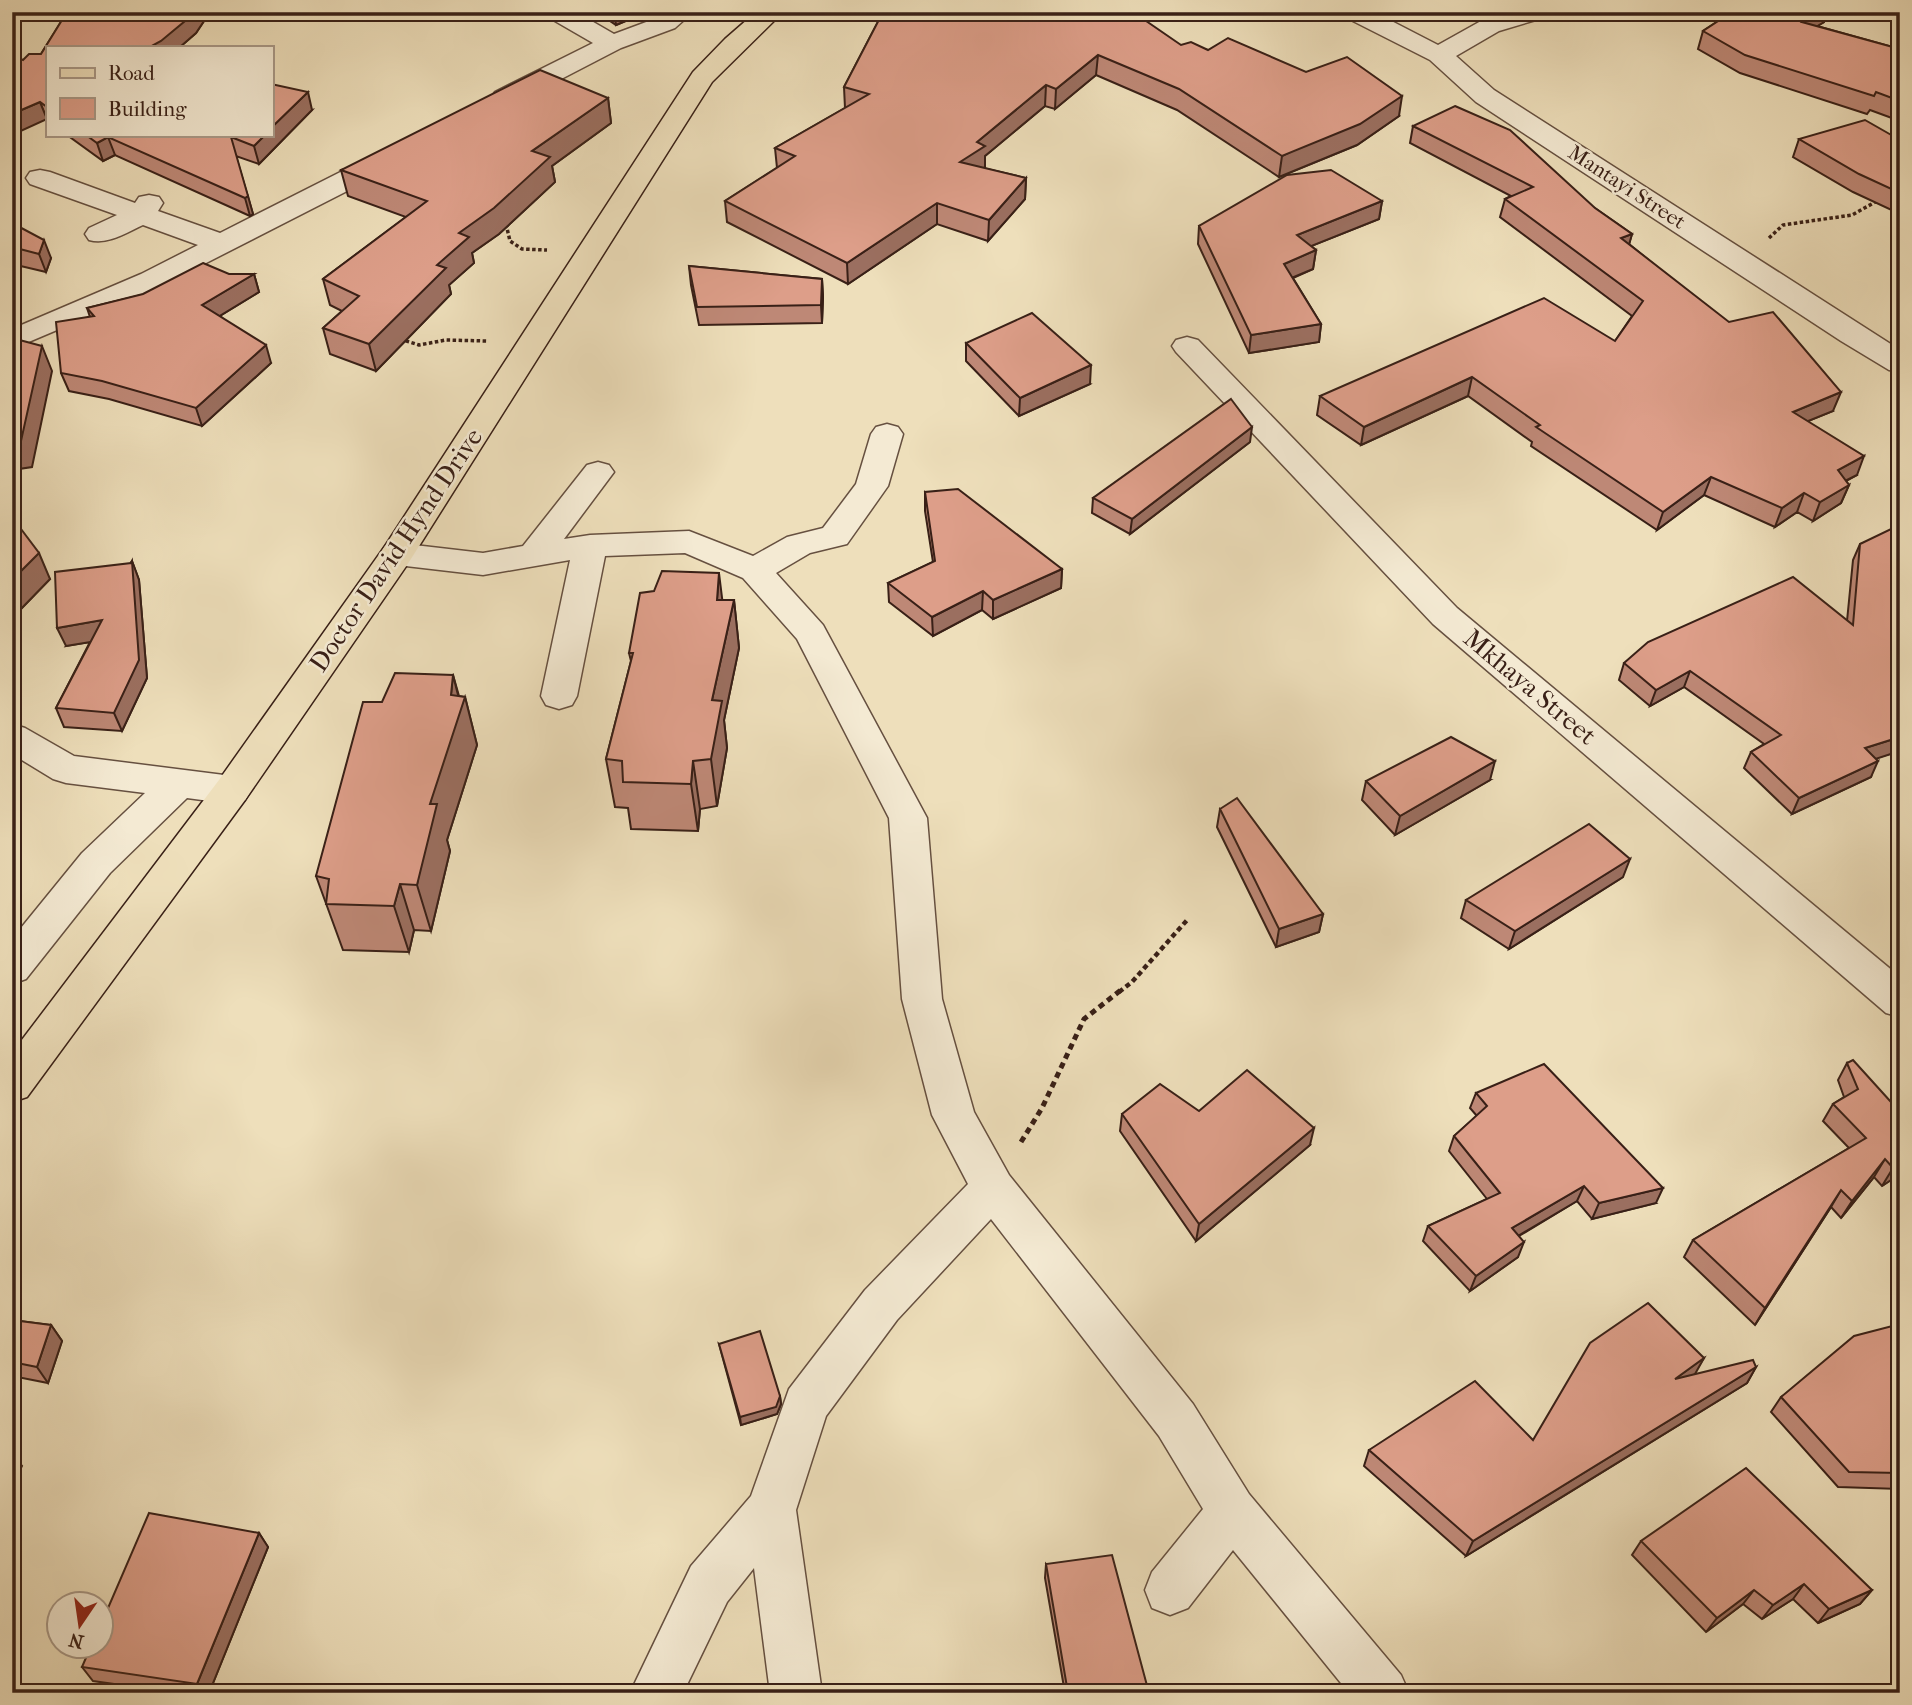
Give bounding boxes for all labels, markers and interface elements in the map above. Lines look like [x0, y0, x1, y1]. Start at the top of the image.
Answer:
legend [46, 46, 273, 136]
text: Road [108, 61, 155, 85]
text: Building [108, 97, 187, 121]
street label: Mantayi Street [1564, 140, 1691, 234]
street label: Doctor David Hynd Drive [303, 422, 489, 678]
street label: Mkhaya Street [1458, 623, 1603, 752]
north arrow [46, 1590, 116, 1660]
text: N [66, 1628, 86, 1653]

